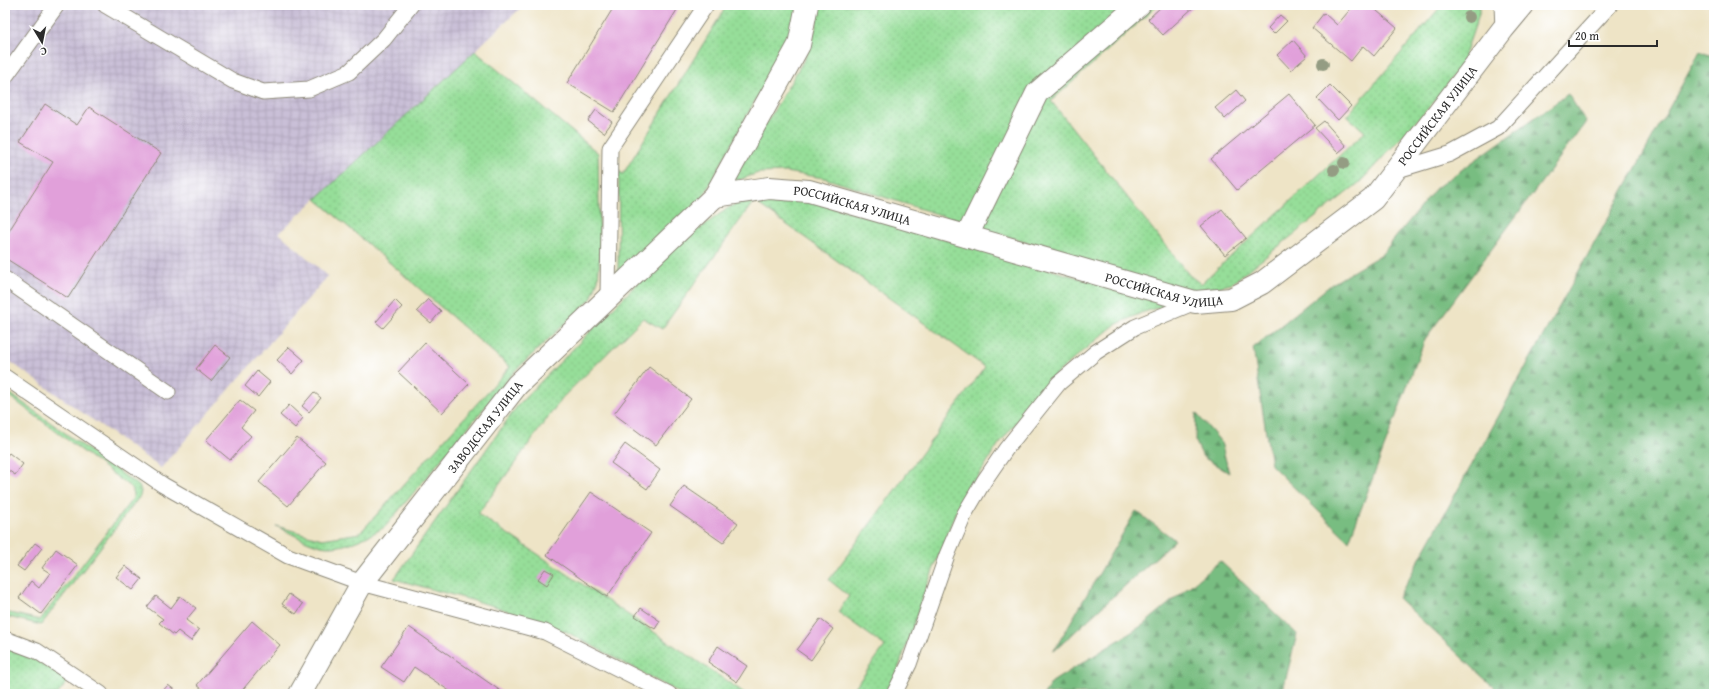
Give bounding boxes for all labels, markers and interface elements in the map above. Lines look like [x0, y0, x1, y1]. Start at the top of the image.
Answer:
north arrow [22, 22, 62, 62]
scale bar [1569, 22, 1657, 48]
text: 20 m [1575, 27, 1599, 44]
text: С [39, 43, 48, 60]
street label: РОССИЙСКАЯ УЛИЦА [1393, 61, 1482, 169]
street label: РОССИЙСКАЯ УЛИЦА [793, 180, 914, 229]
street label: РОССИЙСКАЯ УЛИЦА [1103, 267, 1224, 312]
street label: ЗАВОДСКАЯ УЛИЦА [442, 376, 527, 477]

